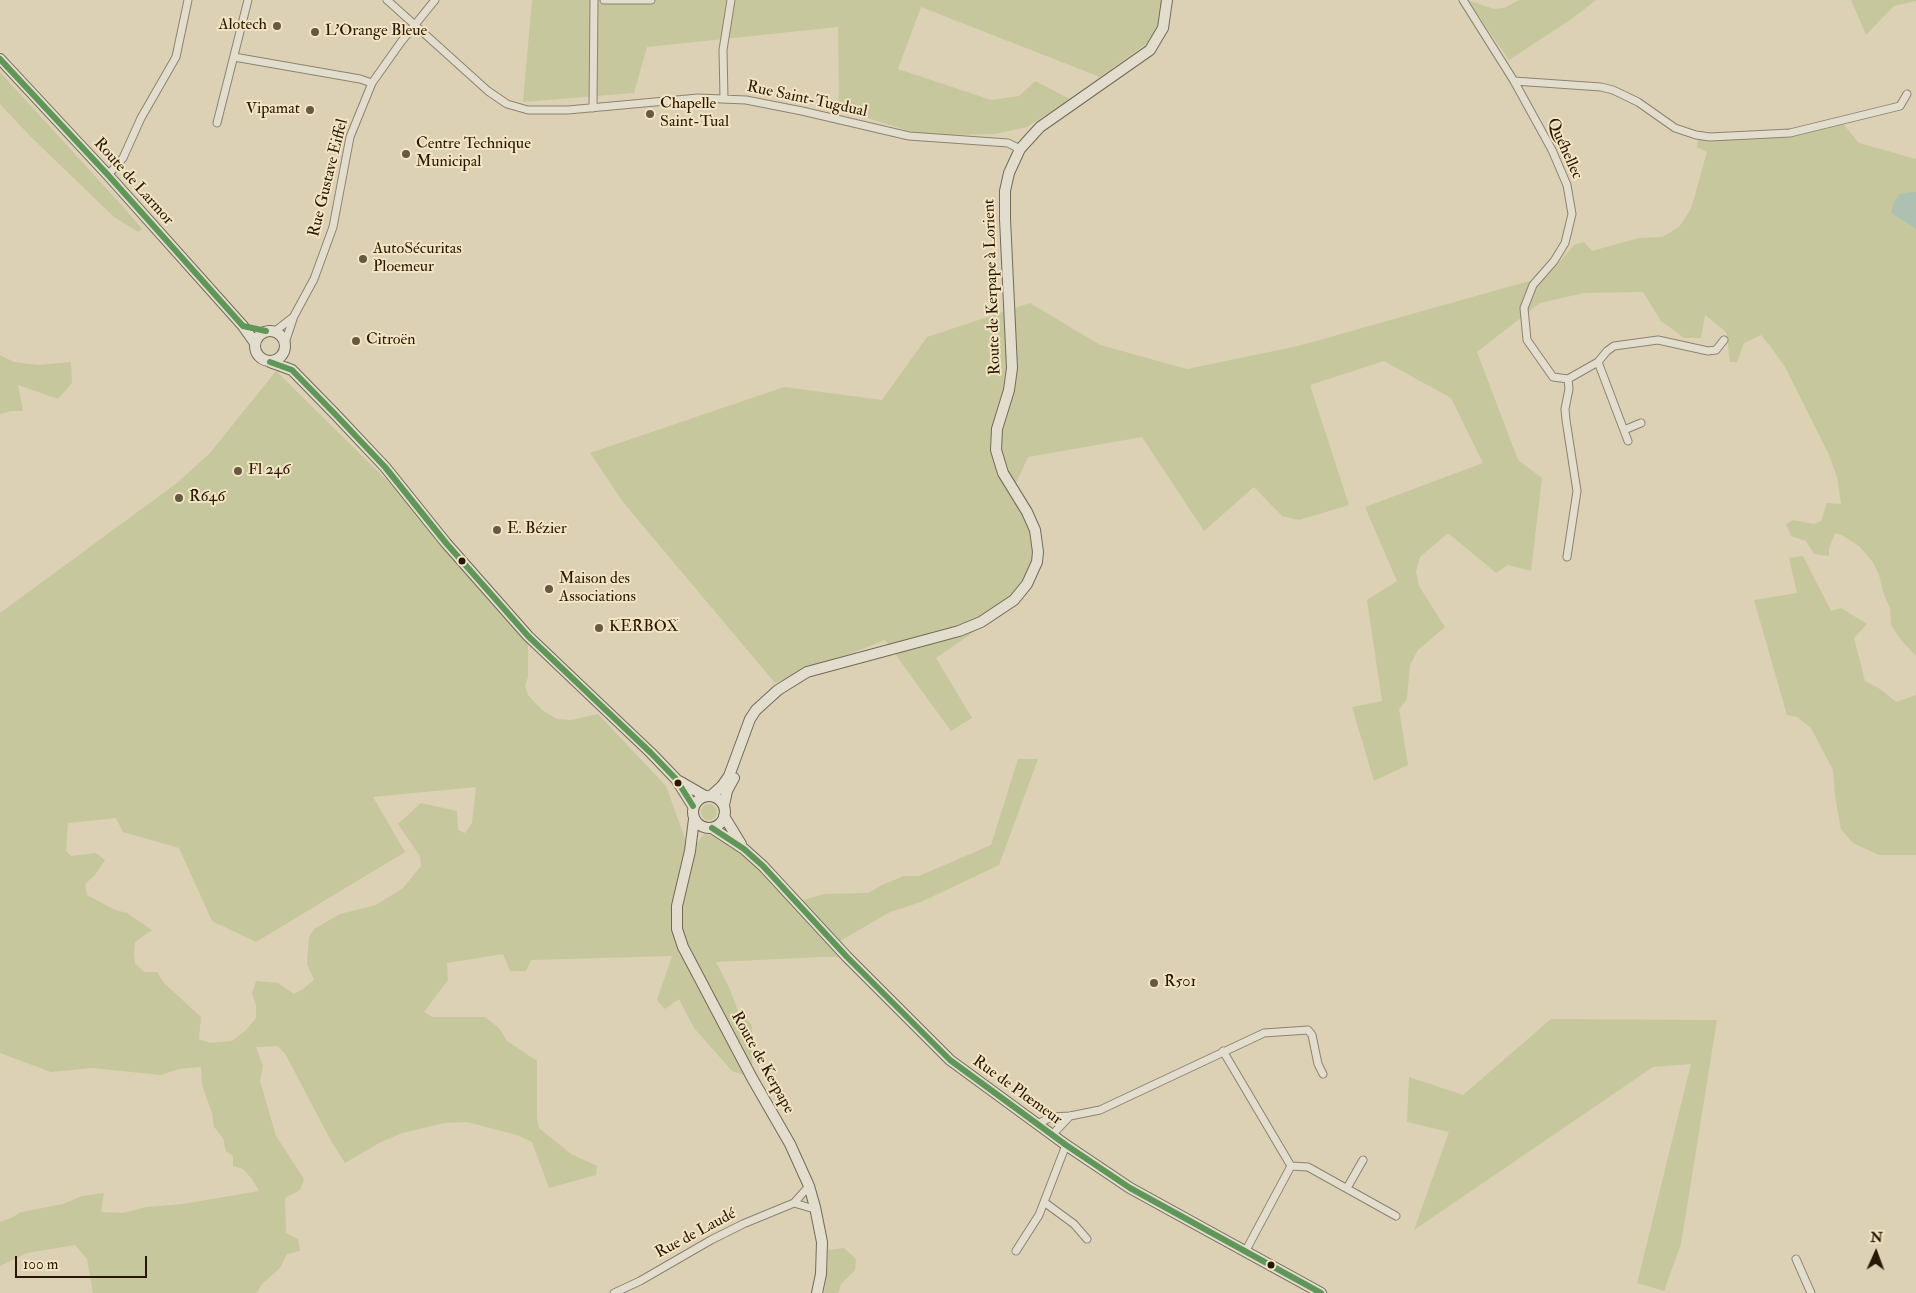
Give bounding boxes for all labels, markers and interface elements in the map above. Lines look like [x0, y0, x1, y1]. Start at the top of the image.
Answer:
place label: Alotech [218, 16, 267, 36]
marker: Alotech [271, 20, 283, 32]
place label: L'Orange Bleue [325, 22, 427, 42]
marker: L'Orange Bleue [309, 26, 321, 38]
street label: Rue Saint-Tugdual [745, 78, 869, 122]
place label: Chapelle Saint-Tual [660, 95, 729, 133]
place label: Vipamat [246, 100, 300, 120]
marker: Vipamat [304, 104, 316, 116]
marker: Chapelle Saint-Tual [644, 108, 656, 120]
street label: Quéhellec [1542, 115, 1586, 183]
street label: Rue Gustave Eiffel [305, 117, 353, 239]
street label: Route de Larmor [89, 135, 177, 229]
place label: Centre Technique Municipal [416, 135, 531, 173]
marker: Centre Technique Municipal [400, 148, 412, 160]
street label: Route de Kerpape à Lorient [980, 199, 1006, 375]
place label: AutoSécuritas Ploemeur [373, 240, 462, 278]
marker: AutoSécuritas Ploemeur [357, 253, 369, 265]
place label: Citroën [366, 331, 415, 351]
marker: Citroën [350, 335, 362, 347]
place label: Fl 246 [248, 461, 290, 481]
marker: Fl 246 [232, 465, 244, 477]
place label: R646 [189, 488, 225, 508]
marker: R646 [173, 492, 185, 504]
place label: E. Bézier [507, 520, 567, 540]
marker: E. Bézier [491, 524, 503, 536]
unlabelled marker [457, 556, 467, 566]
place label: Maison des Associations [559, 570, 636, 608]
marker: Maison des Associations [543, 583, 555, 595]
place label: KERBOX [609, 618, 679, 638]
marker: KERBOX [593, 622, 605, 634]
unlabelled marker [673, 778, 683, 788]
place label: R501 [1164, 973, 1196, 993]
marker: R501 [1148, 977, 1160, 989]
street label: Route de Kerpape [726, 1009, 798, 1117]
street label: Rue de Plœmeur [969, 1052, 1065, 1130]
street label: Rue de Laudé [652, 1205, 740, 1263]
north arrow [1851, 1228, 1901, 1278]
text: N [1870, 1229, 1883, 1246]
scale bar [18, 1246, 150, 1278]
text: 100 m [23, 1255, 58, 1274]
unlabelled marker [1266, 1260, 1276, 1270]

